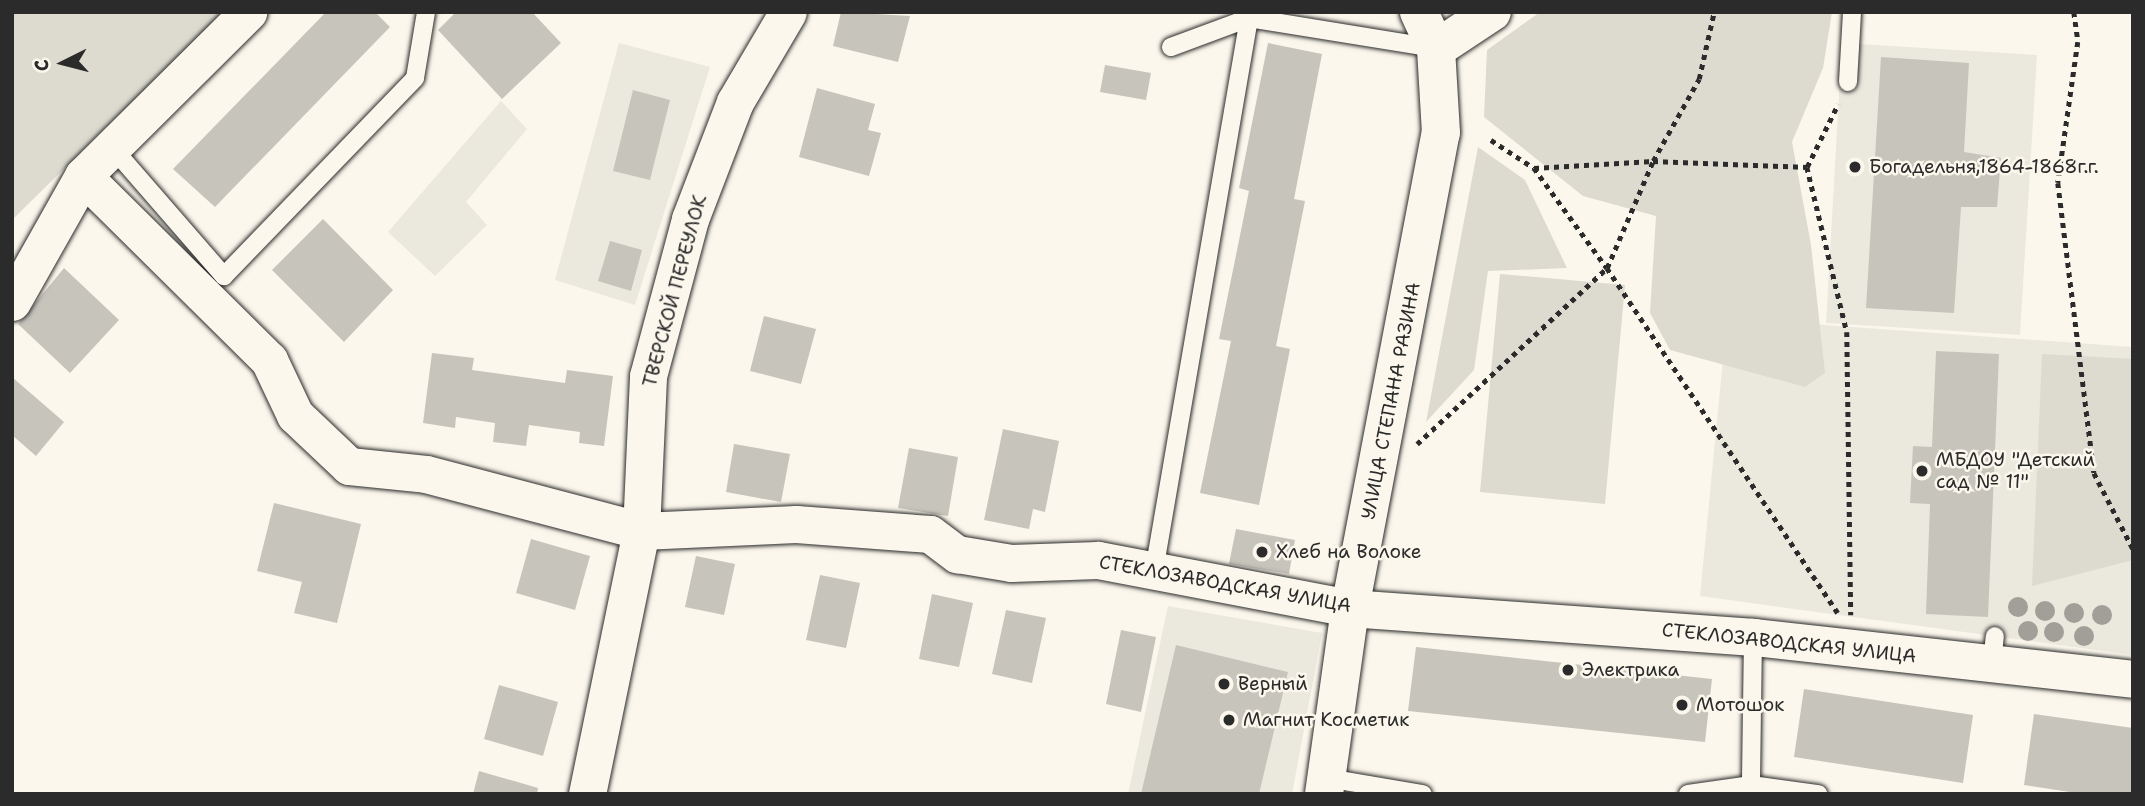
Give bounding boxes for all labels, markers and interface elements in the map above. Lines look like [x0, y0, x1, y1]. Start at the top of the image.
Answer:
north arrow [28, 28, 98, 98]
text: С [29, 58, 55, 72]
place label: Богадельня,1864-1868г.г. [1869, 156, 2099, 178]
marker: Богадельня,1864-1868г.г. [1847, 159, 1863, 175]
street label: ТВЕРСКОЙ ПЕРЕУЛОК [638, 192, 712, 390]
street label: УЛИЦА СТЕПАНА РАЗИНА [1357, 280, 1425, 522]
place label: МБДОУ "Детский сад № 11" [1936, 449, 2095, 493]
marker: МБДОУ "Детский сад № 11" [1914, 463, 1930, 479]
place label: Хлеб на Волоке [1276, 541, 1421, 563]
marker: Хлеб на Волоке [1254, 544, 1270, 560]
street label: СТЕКЛОЗАВОДСКАЯ УЛИЦА [1097, 551, 1353, 617]
street label: СТЕКЛОЗАВОДСКАЯ УЛИЦА [1661, 618, 1917, 668]
place label: Электрика [1582, 659, 1679, 681]
marker: Электрика [1560, 662, 1576, 678]
place label: Верный [1238, 673, 1308, 695]
marker: Верный [1216, 676, 1232, 692]
place label: Мотошок [1696, 694, 1784, 716]
marker: Мотошок [1674, 697, 1690, 713]
place label: Магнит Косметик [1243, 709, 1409, 731]
marker: Магнит Косметик [1221, 712, 1237, 728]

